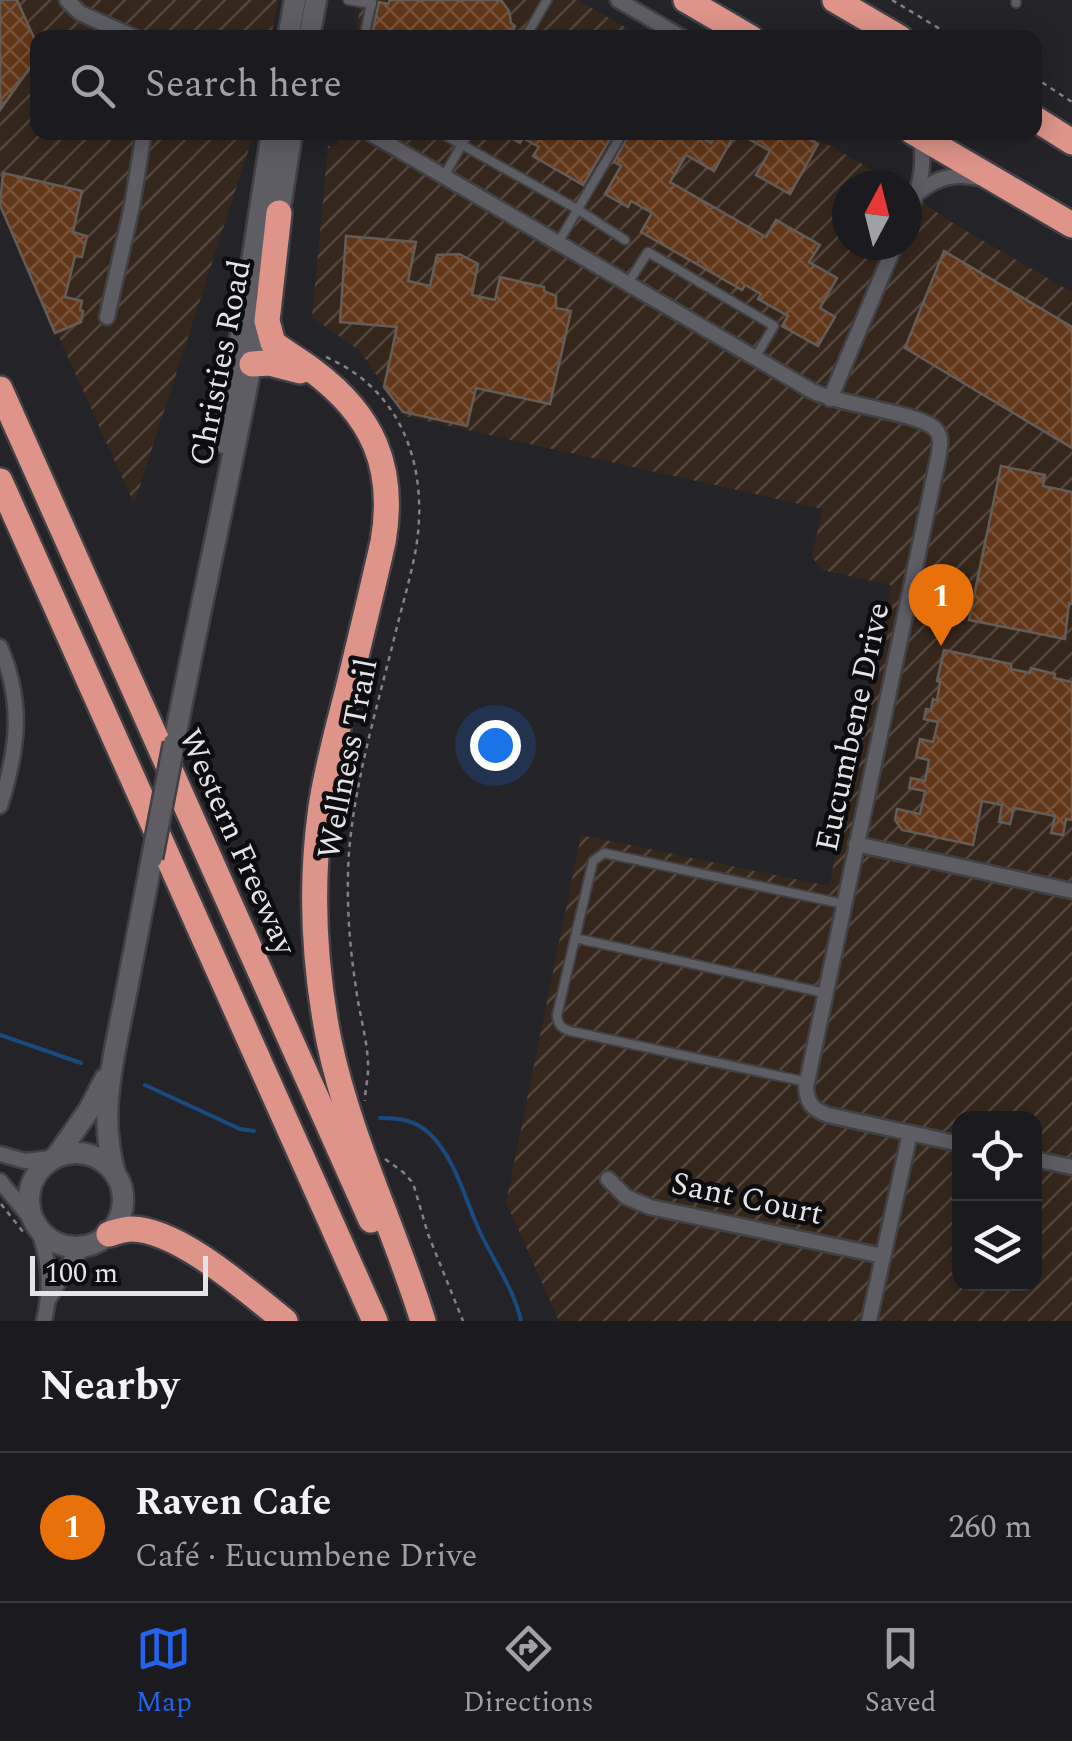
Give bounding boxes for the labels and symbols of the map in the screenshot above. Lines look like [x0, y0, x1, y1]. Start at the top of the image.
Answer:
north arrow [832, 170, 922, 260]
street label: Christies Road [177, 256, 265, 470]
pin: 1 [908, 564, 974, 646]
street label: Eucumbene Drive [803, 598, 903, 856]
street label: Wellness Trail [305, 655, 391, 863]
your location [470, 720, 521, 771]
street label: Western Freeway [165, 721, 310, 965]
street label: Sant Court [667, 1159, 827, 1239]
scale bar [30, 1251, 208, 1296]

